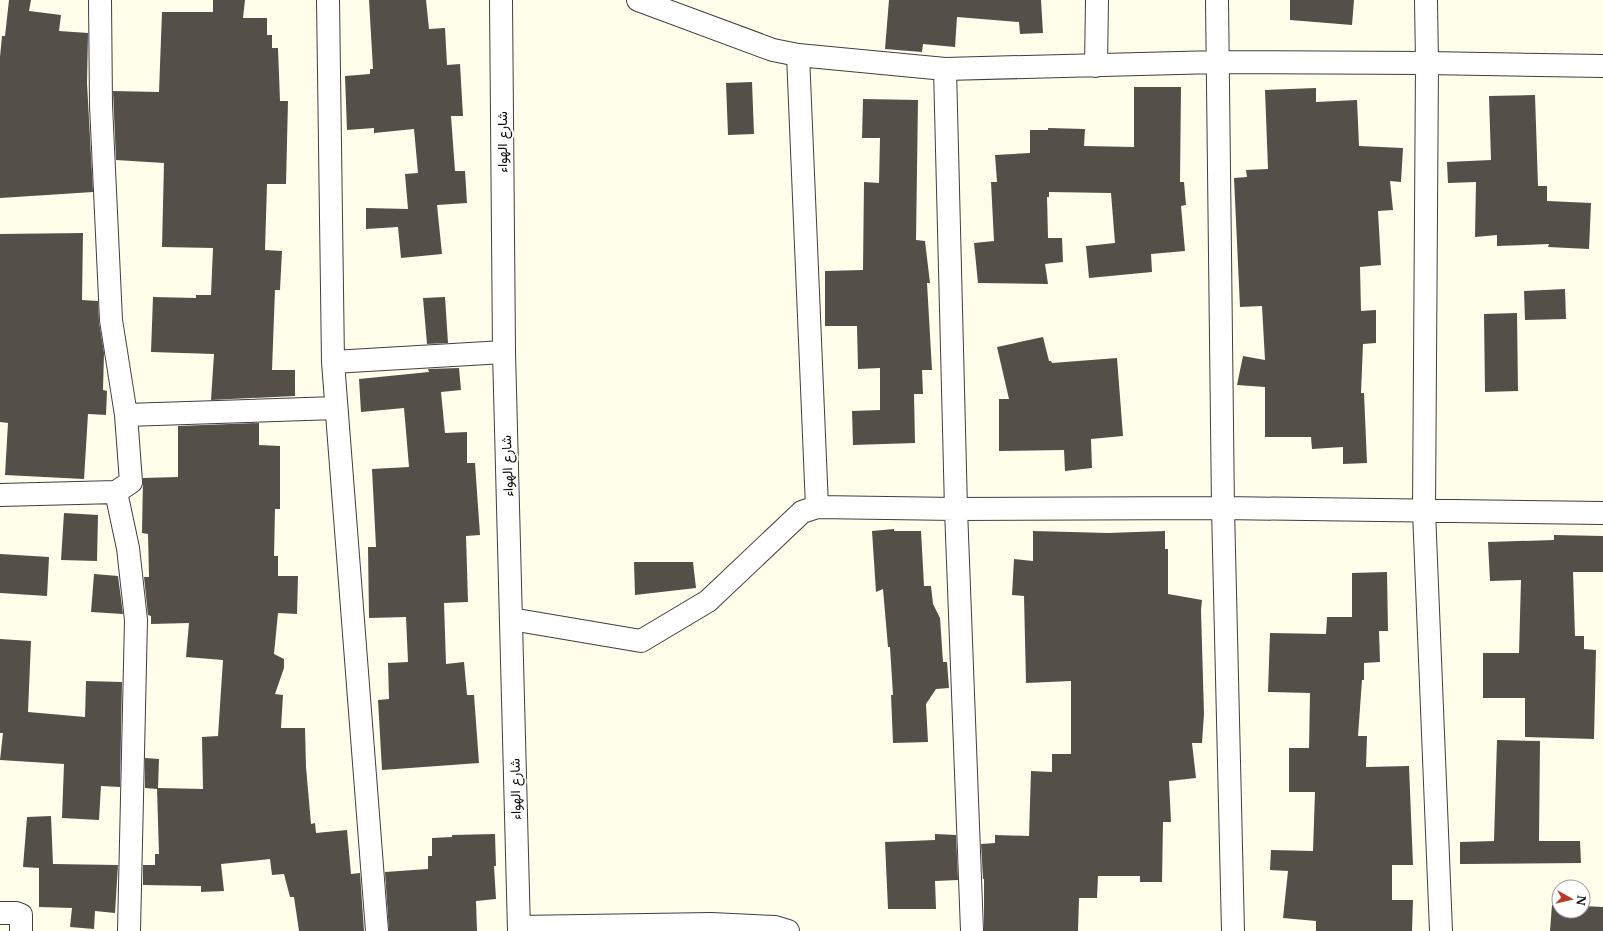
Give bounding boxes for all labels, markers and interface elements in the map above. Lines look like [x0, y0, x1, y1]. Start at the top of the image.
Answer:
street label: شارع الهواء [493, 111, 513, 173]
street label: شارع الهواء [497, 435, 519, 497]
street label: شارع الهواء [505, 758, 527, 820]
north arrow [1551, 879, 1591, 919]
text: N [1573, 894, 1589, 907]

